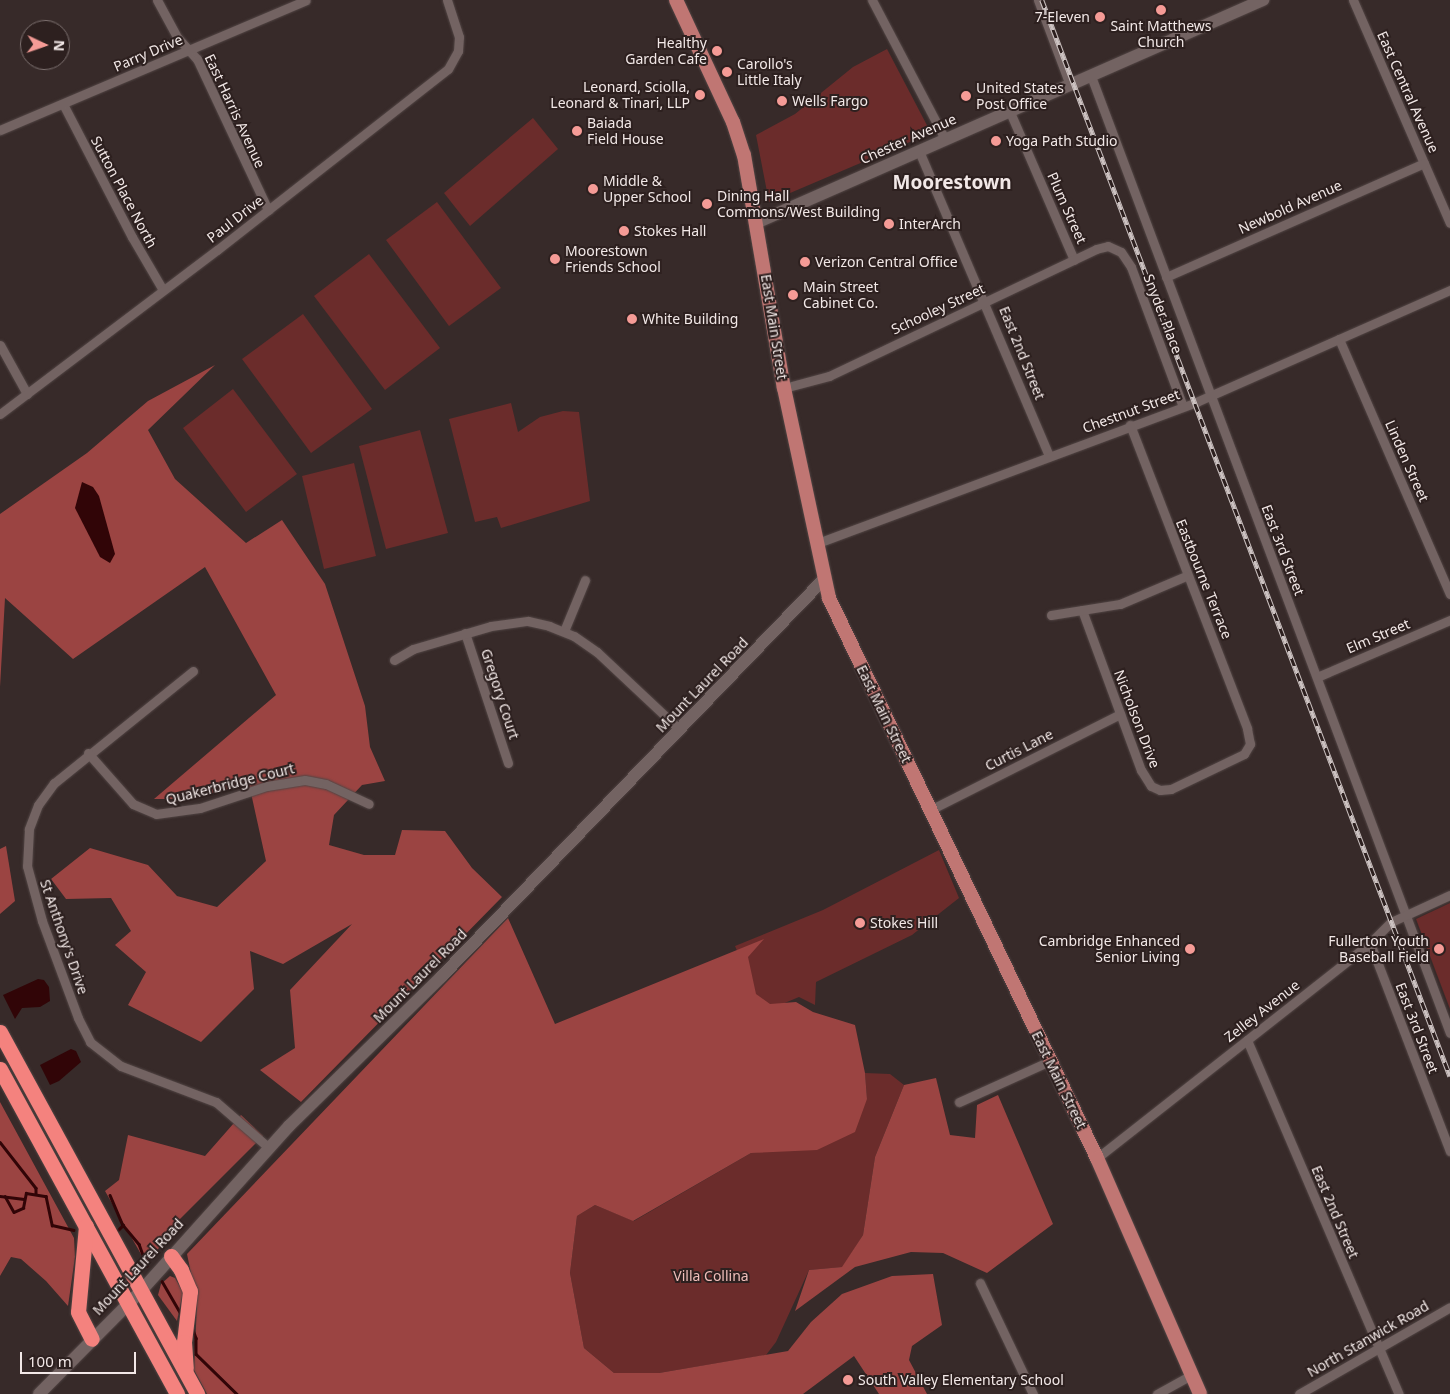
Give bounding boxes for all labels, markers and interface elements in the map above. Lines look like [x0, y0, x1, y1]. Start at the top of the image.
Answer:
marker: Saint Matthews Church [1155, 4, 1167, 16]
place label: 7-Eleven [1035, 9, 1090, 25]
marker: 7-Eleven [1094, 11, 1106, 23]
place label: Saint Matthews Church [1110, 18, 1212, 50]
north arrow [20, 20, 70, 70]
street label: East Central Avenue [1374, 29, 1442, 155]
street label: Parry Drive [111, 31, 185, 75]
place label: Healthy Garden Cafe [625, 35, 707, 68]
text: N [50, 40, 69, 52]
marker: Healthy Garden Cafe [711, 45, 723, 57]
street label: East Harris Avenue [201, 51, 269, 171]
place label: Carollo's Little Italy [737, 56, 802, 88]
marker: Carollo's Little Italy [721, 66, 733, 78]
place label: Leonard, Sciolla, Leonard & Tinari, LLP [550, 79, 690, 111]
place label: United States Post Office [976, 80, 1064, 112]
marker: Leonard, Sciolla, Leonard & Tinari, LLP [694, 89, 706, 101]
marker: United States Post Office [960, 90, 972, 102]
place label: Wells Fargo [792, 93, 868, 109]
marker: Wells Fargo [776, 95, 788, 107]
street label: Chester Avenue [857, 110, 959, 168]
place label: Baiada Field House [587, 115, 664, 148]
marker: Baiada Field House [571, 125, 583, 137]
street label: Sutton Place North [87, 133, 161, 251]
place label: Yoga Path Studio [1006, 133, 1118, 149]
marker: Yoga Path Studio [990, 135, 1002, 147]
street label: Plum Street [1044, 170, 1090, 246]
district label: Moorestown [892, 172, 1012, 194]
place label: Middle & Upper School [603, 173, 691, 206]
street label: Newbold Avenue [1236, 177, 1344, 237]
marker: Middle & Upper School [587, 183, 599, 195]
place label: Dining Hall Commons/West Building [717, 188, 880, 220]
street label: Paul Drive [203, 192, 267, 246]
marker: Dining Hall Commons/West Building [701, 198, 713, 210]
place label: InterArch [899, 216, 961, 232]
marker: InterArch [883, 218, 895, 230]
place label: Stokes Hall [634, 223, 706, 239]
marker: Stokes Hall [618, 225, 630, 237]
place label: Moorestown Friends School [565, 243, 661, 276]
marker: Moorestown Friends School [549, 253, 561, 265]
place label: Verizon Central Office [815, 254, 958, 270]
marker: Verizon Central Office [799, 256, 811, 268]
street label: Snyder Place [1140, 272, 1186, 356]
street label: East Main Street [757, 273, 791, 381]
place label: Main Street Cabinet Co. [803, 279, 879, 312]
street label: Schooley Street [889, 280, 987, 338]
marker: Main Street Cabinet Co. [787, 289, 799, 301]
street label: East 2nd Street [996, 304, 1048, 402]
place label: White Building [642, 311, 738, 327]
marker: White Building [626, 313, 638, 325]
street label: Chestnut Street [1080, 386, 1182, 436]
street label: Linden Street [1382, 418, 1432, 504]
street label: East 3rd Street [1258, 502, 1308, 598]
street label: Eastbourne Terrace [1172, 517, 1236, 641]
street label: Elm Street [1344, 615, 1412, 657]
street label: Mount Laurel Road [652, 634, 752, 736]
street label: Gregory Court [477, 647, 523, 741]
street label: East Main Street [853, 662, 915, 766]
street label: Nicholson Drive [1111, 668, 1163, 770]
street label: Curtis Lane [982, 726, 1056, 774]
street label: Quakerbridge Court [164, 760, 296, 808]
street label: St Anthony's Drive [36, 877, 92, 997]
place label: Stokes Hill [870, 915, 938, 931]
marker: Stokes Hill [854, 917, 866, 929]
street label: Mount Laurel Road [370, 926, 470, 1026]
place label: Cambridge Enhanced Senior Living [1039, 933, 1180, 966]
place label: Fullerton Youth Baseball Field [1328, 933, 1429, 966]
marker: Cambridge Enhanced Senior Living [1184, 943, 1196, 955]
marker: Fullerton Youth Baseball Field [1433, 943, 1445, 955]
street label: Zelley Avenue [1221, 976, 1303, 1046]
street label: East 3rd Street [1392, 980, 1442, 1076]
street label: East Main Street [1028, 1028, 1090, 1132]
street label: East 2nd Street [1308, 1163, 1362, 1261]
street label: Mount Laurel Road [89, 1215, 187, 1319]
park label: Villa Collina [673, 1268, 749, 1284]
street label: North Stanwick Road [1304, 1297, 1432, 1381]
scale bar [22, 1342, 139, 1374]
text: 100 m [28, 1351, 72, 1371]
place label: South Valley Elementary School [858, 1372, 1064, 1388]
marker: South Valley Elementary School [842, 1374, 854, 1386]

